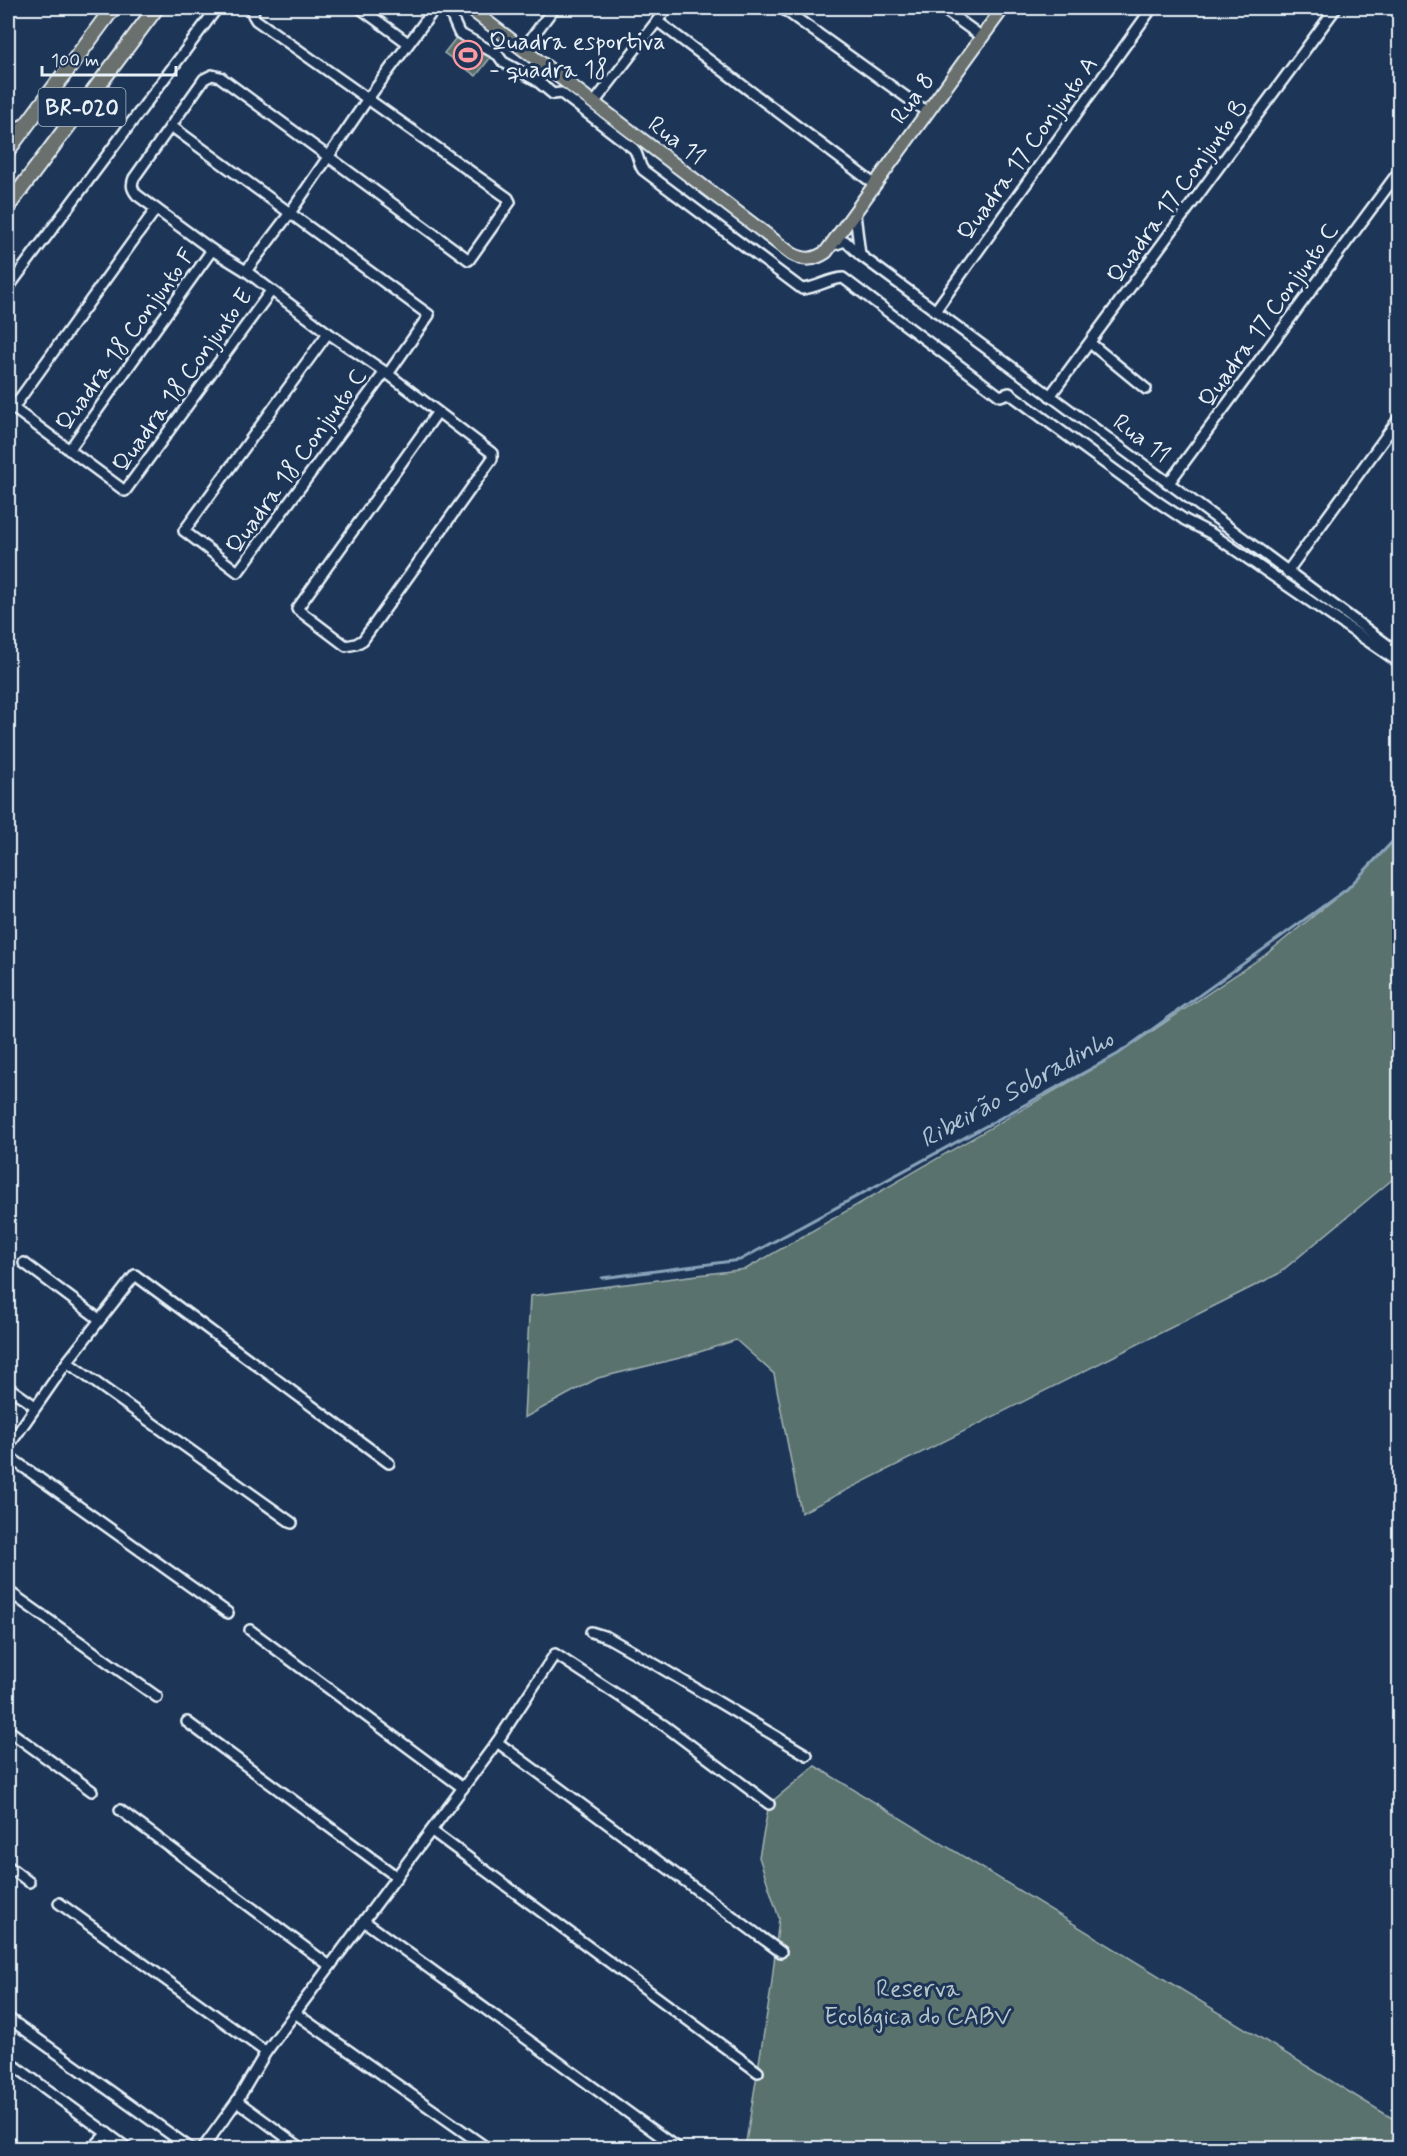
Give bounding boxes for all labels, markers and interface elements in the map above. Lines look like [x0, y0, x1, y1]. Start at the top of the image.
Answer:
place label: Quadra esportiva - quadra 18 [489, 27, 666, 86]
scale bar [42, 39, 176, 77]
sports icon: Quadra esportiva - quadra 18 [452, 39, 484, 71]
text: 100 m [51, 49, 99, 73]
street label: Quadra 17 Conjunto A [951, 50, 1106, 247]
street label: Rua 8 [884, 67, 942, 131]
road number: BR-020 [38, 88, 125, 126]
street label: Quadra 17 Conjunto B [1101, 93, 1256, 290]
street label: Rua 11 [641, 110, 711, 173]
street label: Quadra 17 Conjunto C [1192, 218, 1347, 414]
street label: Quadra 18 Conjunto F [49, 242, 203, 438]
street label: Quadra 18 Conjunto E [106, 283, 260, 479]
street label: Quadra 18 Conjunto C [220, 363, 375, 561]
street label: Rua 11 [1106, 408, 1176, 471]
water label: Ribeirão Sobradinho [914, 1022, 1120, 1157]
park label: Reserva Ecológica do CABV [824, 1974, 1012, 2033]

